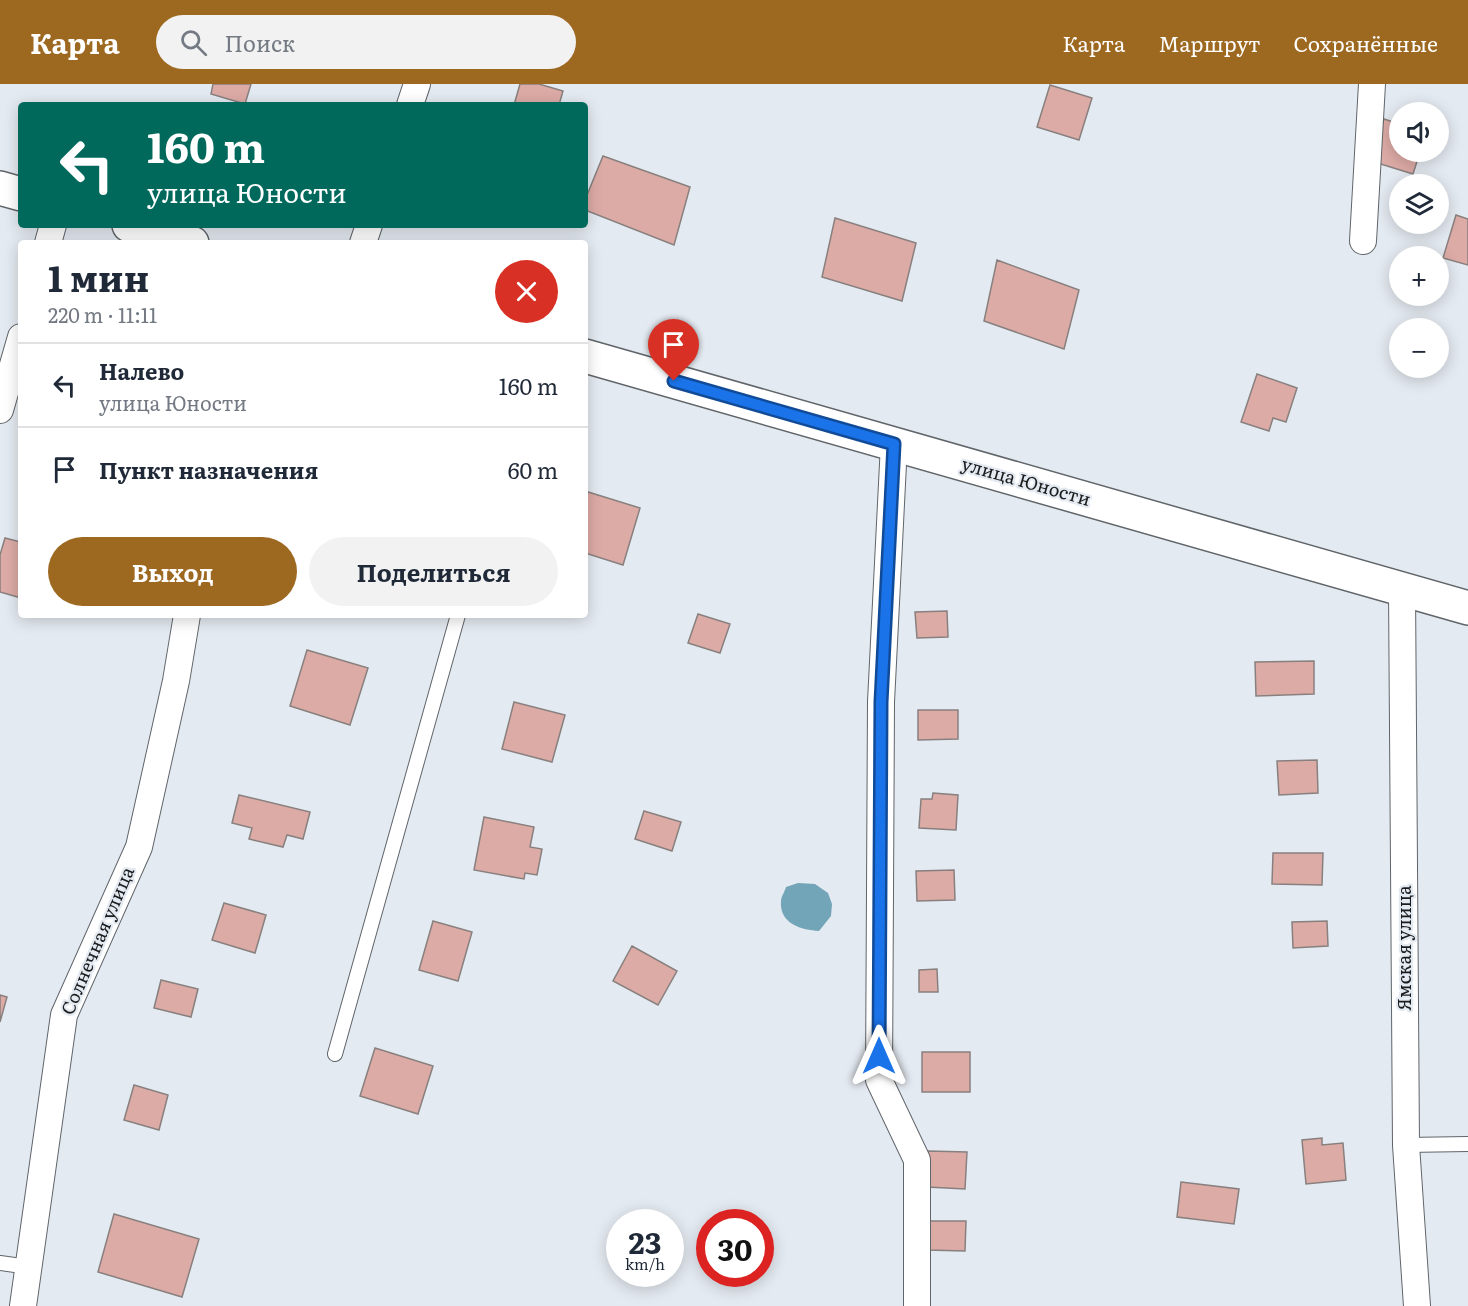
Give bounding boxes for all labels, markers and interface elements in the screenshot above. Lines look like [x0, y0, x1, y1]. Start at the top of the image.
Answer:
search box [156, 15, 576, 69]
text: Карта [30, 21, 120, 63]
icon: search [177, 26, 210, 59]
text: Поиск [225, 26, 295, 59]
text: Карта [1062, 27, 1125, 58]
text: Маршрут [1158, 27, 1260, 58]
text: Сохранённые [1293, 27, 1438, 58]
map controls [1389, 102, 1449, 378]
button: sound [1389, 102, 1449, 162]
text: 160 m [147, 114, 265, 176]
icon: left [48, 126, 126, 204]
text: улица Юности [147, 171, 347, 211]
button: layers [1389, 174, 1449, 234]
button: + [1389, 246, 1449, 306]
text: 1 мин [48, 250, 149, 303]
button: close [495, 260, 558, 323]
text: 220 m · 11:11 [48, 299, 157, 329]
button: − [1389, 318, 1449, 378]
pin [648, 319, 699, 381]
icon: arrive [657, 328, 690, 361]
text: Налево [99, 354, 184, 387]
icon: left [48, 369, 81, 402]
text: 160 m [499, 369, 558, 402]
text: улица Юности [99, 387, 247, 417]
street label: улица Юности [959, 449, 1094, 512]
icon: arrive [48, 453, 81, 486]
text: Пункт назначения [99, 453, 318, 486]
text: 60 m [508, 453, 558, 486]
button: Выход [48, 537, 297, 606]
button: Поделиться [309, 537, 558, 606]
street label: Солнечная улица [53, 862, 140, 1019]
street label: Ямская улица [1390, 885, 1417, 1011]
position arrow [847, 1024, 911, 1088]
speed limit sign: 30 [696, 1209, 774, 1287]
text: 23 [629, 1219, 661, 1263]
text: km/h [625, 1252, 665, 1275]

